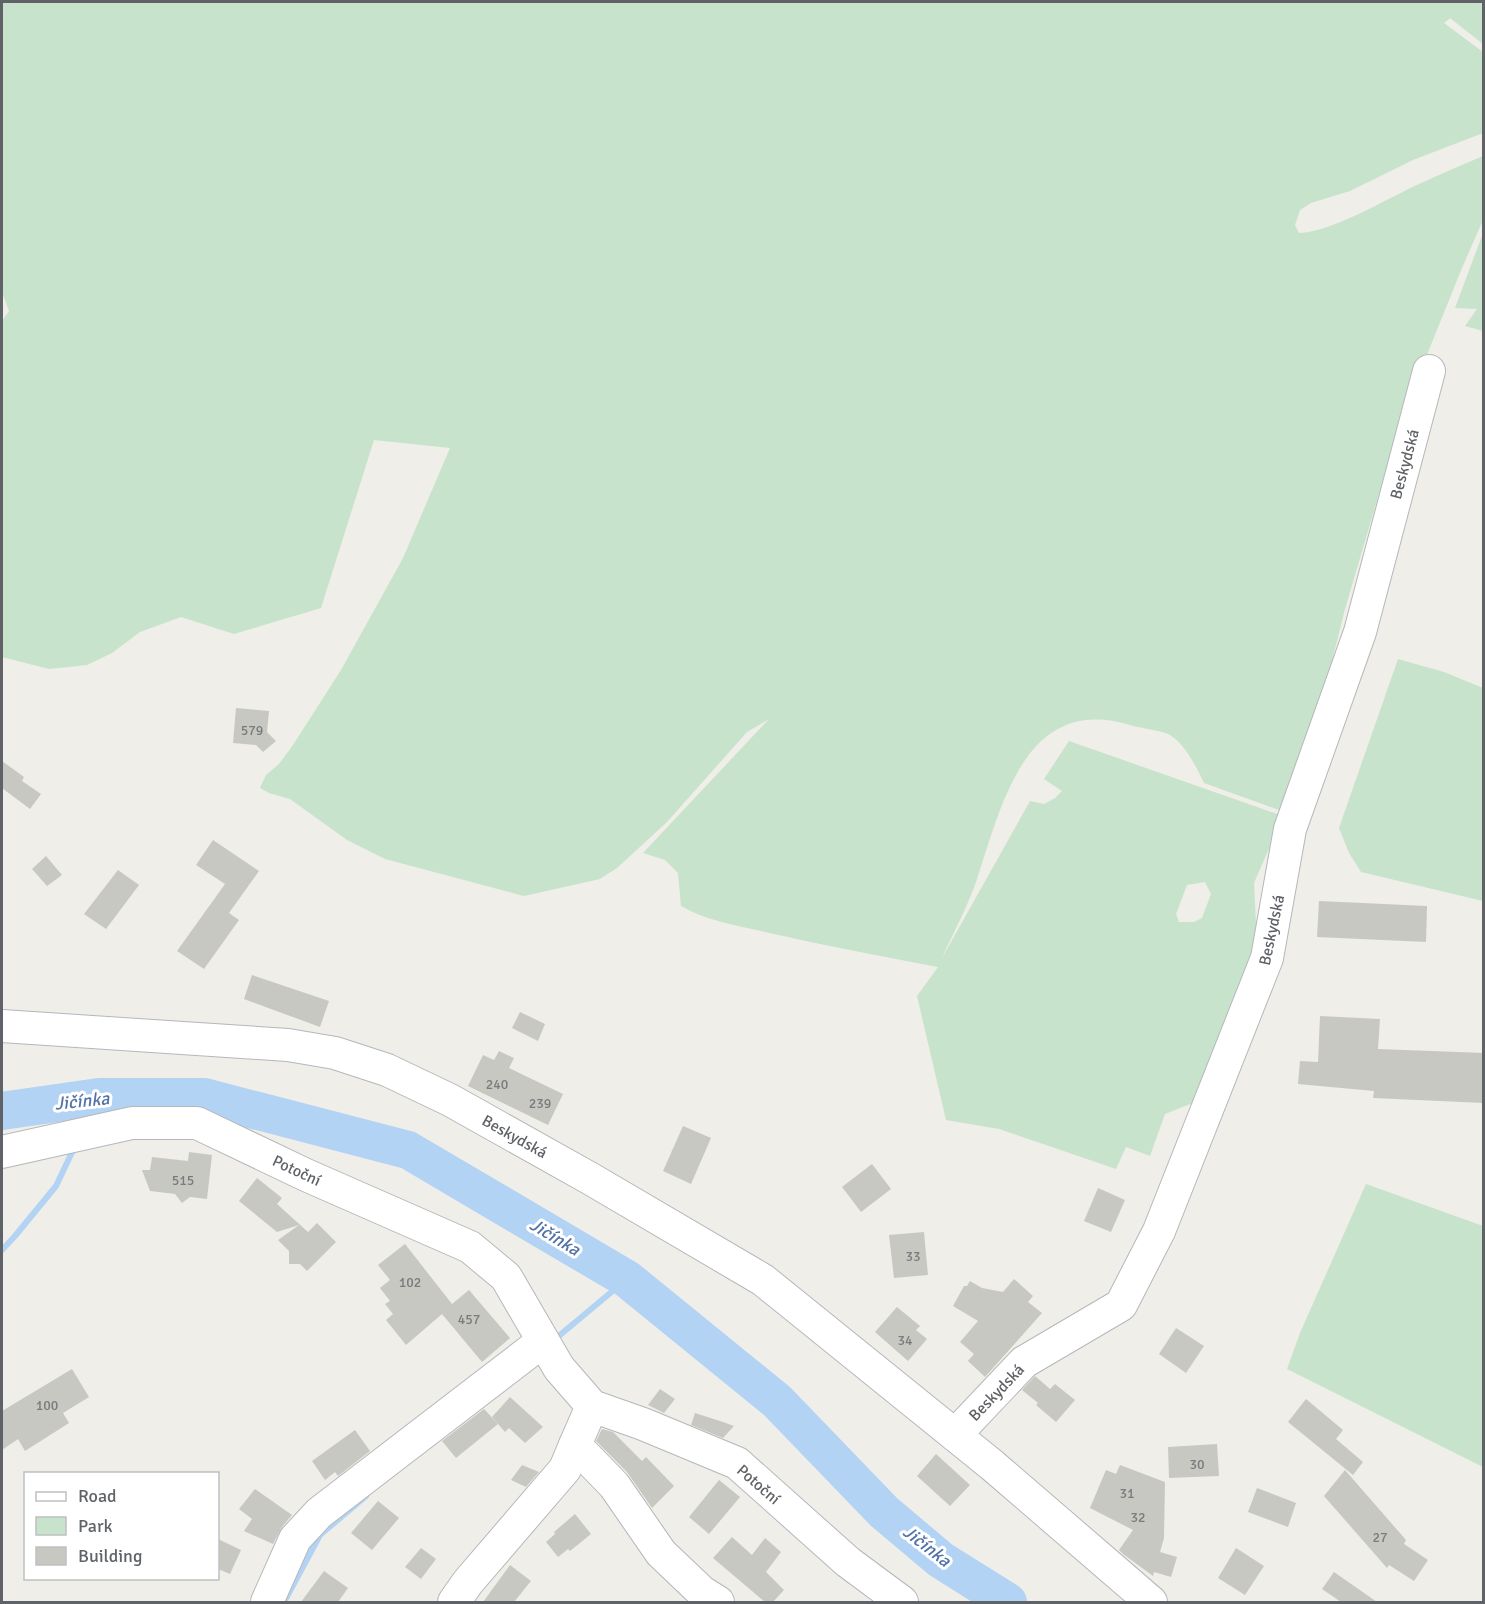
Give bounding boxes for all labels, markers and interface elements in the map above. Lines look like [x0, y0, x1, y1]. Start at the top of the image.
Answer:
street label: Beskydská [1386, 427, 1424, 501]
house number: 579 [241, 722, 263, 739]
street label: Beskydská [1255, 893, 1289, 967]
house number: 240 [486, 1076, 508, 1093]
water label: Jičínka [54, 1087, 111, 1115]
house number: 239 [529, 1095, 551, 1112]
street label: Beskydská [478, 1111, 551, 1163]
street label: Potoční [269, 1151, 325, 1191]
house number: 515 [172, 1172, 194, 1189]
water label: Jičínka [526, 1214, 585, 1261]
house number: 33 [905, 1248, 921, 1265]
house number: 102 [399, 1274, 421, 1291]
house number: 457 [458, 1311, 480, 1328]
house number: 34 [897, 1332, 913, 1349]
street label: Beskydská [965, 1360, 1029, 1425]
house number: 100 [36, 1397, 58, 1414]
house number: 30 [1189, 1456, 1205, 1473]
street label: Potoční [732, 1460, 785, 1510]
legend [24, 1472, 219, 1580]
text: Road [78, 1485, 117, 1507]
house number: 31 [1119, 1485, 1135, 1502]
house number: 32 [1130, 1509, 1146, 1526]
text: Park [78, 1515, 113, 1537]
water label: Jičínka [899, 1521, 956, 1572]
house number: 27 [1372, 1529, 1388, 1546]
text: Building [78, 1545, 142, 1567]

